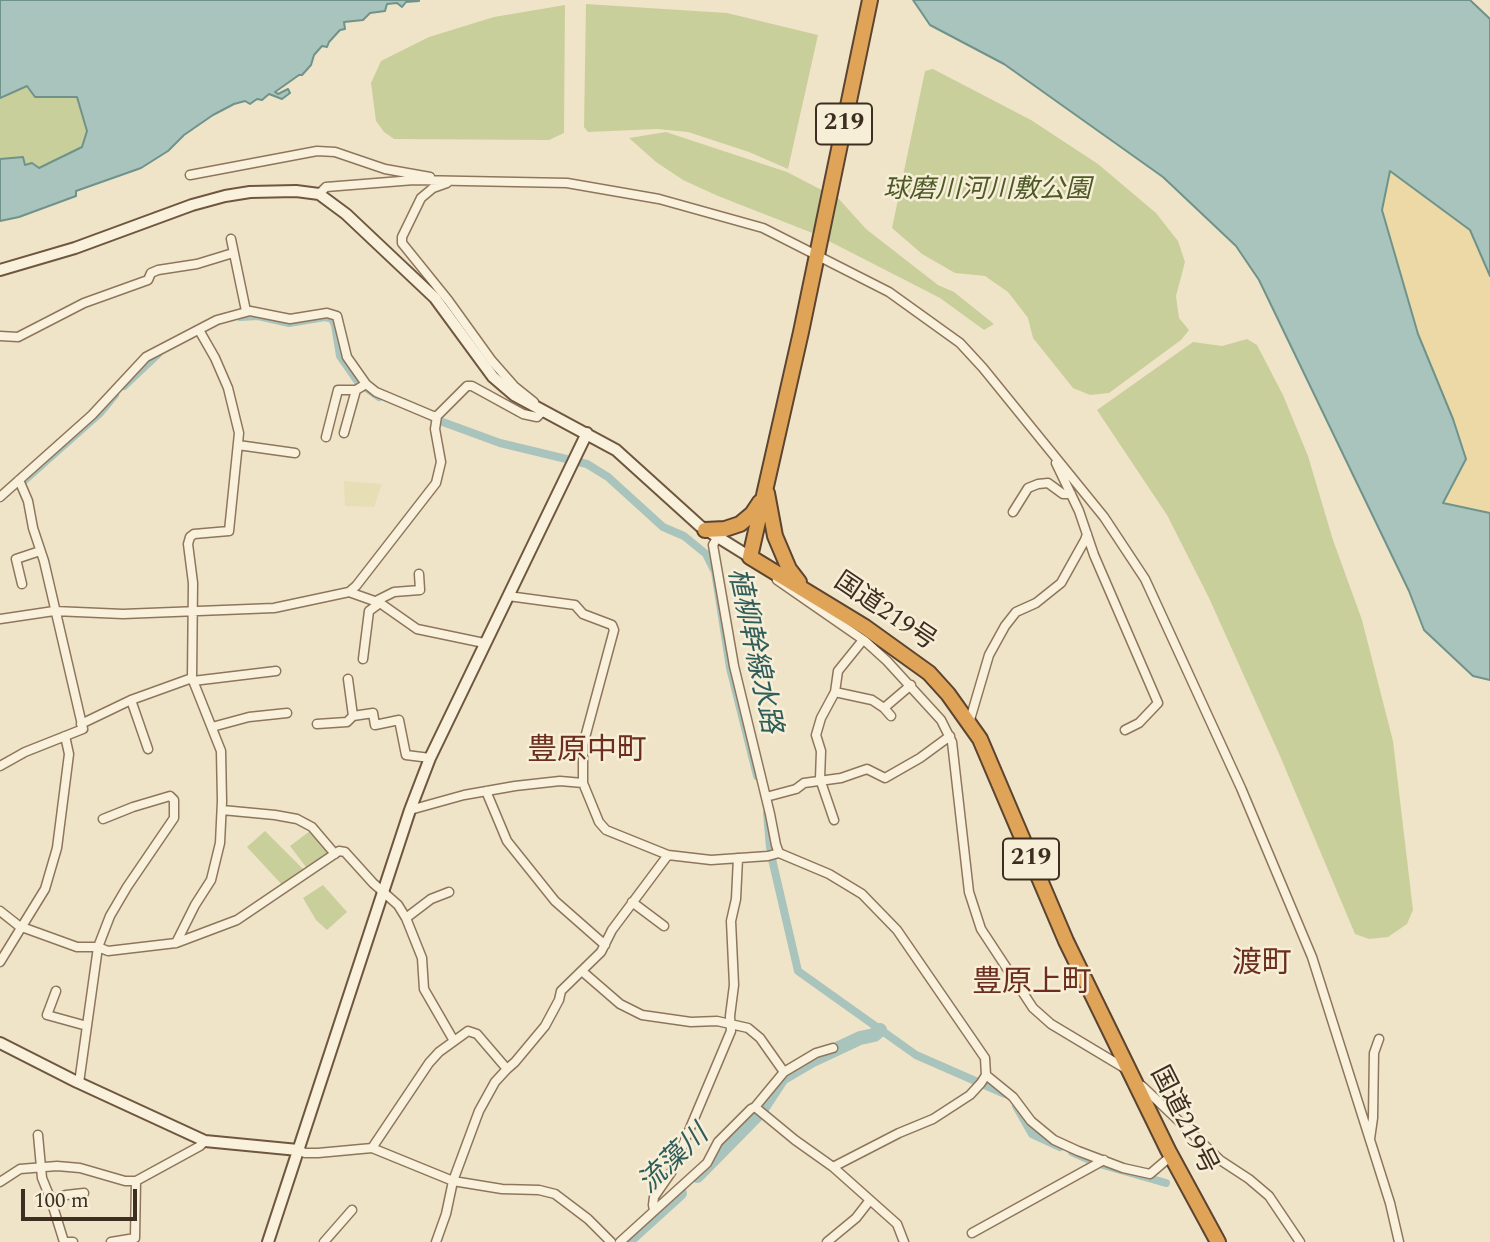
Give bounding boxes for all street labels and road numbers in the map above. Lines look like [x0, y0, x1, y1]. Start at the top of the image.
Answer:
road number: 219 [816, 104, 872, 144]
street label: 国道219号 [827, 567, 941, 659]
road number: 219 [1003, 838, 1059, 880]
street label: 国道219号 [1142, 1062, 1222, 1180]

